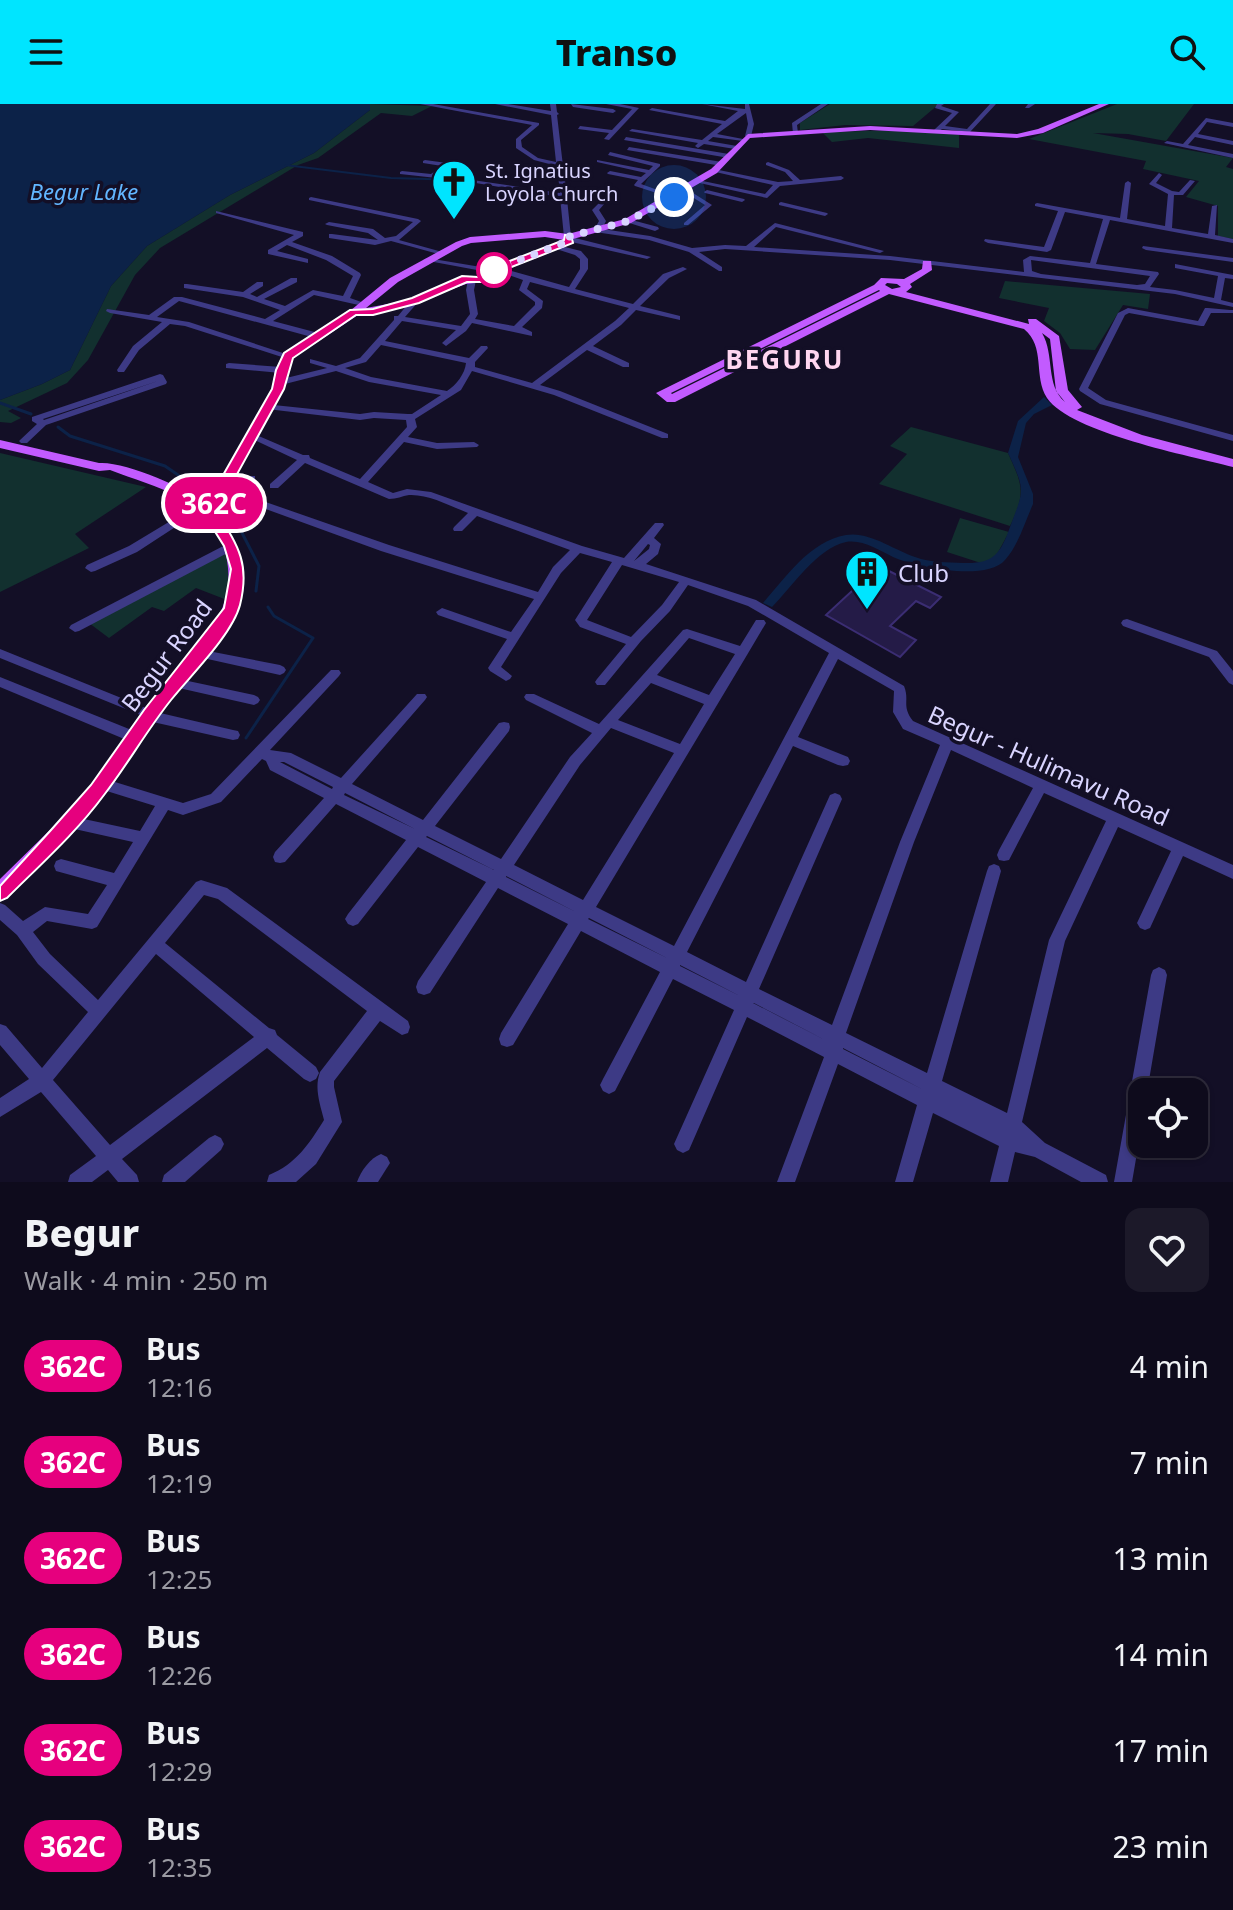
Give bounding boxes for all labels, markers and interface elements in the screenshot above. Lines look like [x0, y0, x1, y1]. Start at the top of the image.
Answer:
text: Transo [556, 28, 677, 77]
icon: menu [24, 30, 68, 74]
icon: search [1165, 30, 1209, 74]
place label: St. Ignatius Loyola Church [485, 157, 618, 207]
church icon: St. Ignatius Loyola Church [430, 158, 478, 221]
water label: Begur Lake [30, 176, 138, 206]
your location [654, 177, 694, 217]
unlabelled marker [477, 253, 511, 287]
district label: BEGURU [725, 341, 845, 377]
line badge: 362C [158, 477, 270, 529]
text: 362C [181, 484, 247, 522]
building icon: Club [843, 548, 891, 611]
place label: Club [898, 556, 949, 589]
street label: Begur Road [113, 592, 219, 718]
street label: Begur - Hulimavu Road [923, 697, 1175, 833]
map controls [1128, 1078, 1208, 1158]
button: locate [1128, 1078, 1208, 1158]
text: Begur [24, 1206, 139, 1258]
button: heart [1125, 1208, 1209, 1292]
text: Walk · 4 min · 250 m [24, 1262, 268, 1298]
text: Bus [146, 1328, 201, 1369]
text: 4 min [1130, 1346, 1209, 1387]
text: 362C [40, 1347, 106, 1385]
text: 12:16 [146, 1369, 213, 1405]
text: Bus [146, 1424, 201, 1465]
text: 7 min [1130, 1442, 1209, 1483]
text: 362C [40, 1443, 106, 1481]
text: 12:19 [146, 1465, 213, 1501]
text: Bus [146, 1520, 201, 1561]
text: 13 min [1113, 1538, 1209, 1579]
text: 362C [40, 1539, 106, 1577]
text: 12:25 [146, 1561, 213, 1597]
text: Bus [146, 1616, 201, 1657]
text: 14 min [1113, 1634, 1209, 1675]
text: 362C [40, 1635, 106, 1673]
text: 12:26 [146, 1657, 213, 1693]
text: Bus [146, 1712, 201, 1753]
text: 17 min [1113, 1730, 1209, 1771]
text: 362C [40, 1731, 106, 1769]
text: 12:29 [146, 1753, 213, 1789]
text: Bus [146, 1808, 201, 1849]
text: 23 min [1113, 1826, 1209, 1867]
text: 362C [40, 1827, 106, 1865]
text: 12:35 [146, 1849, 213, 1885]

